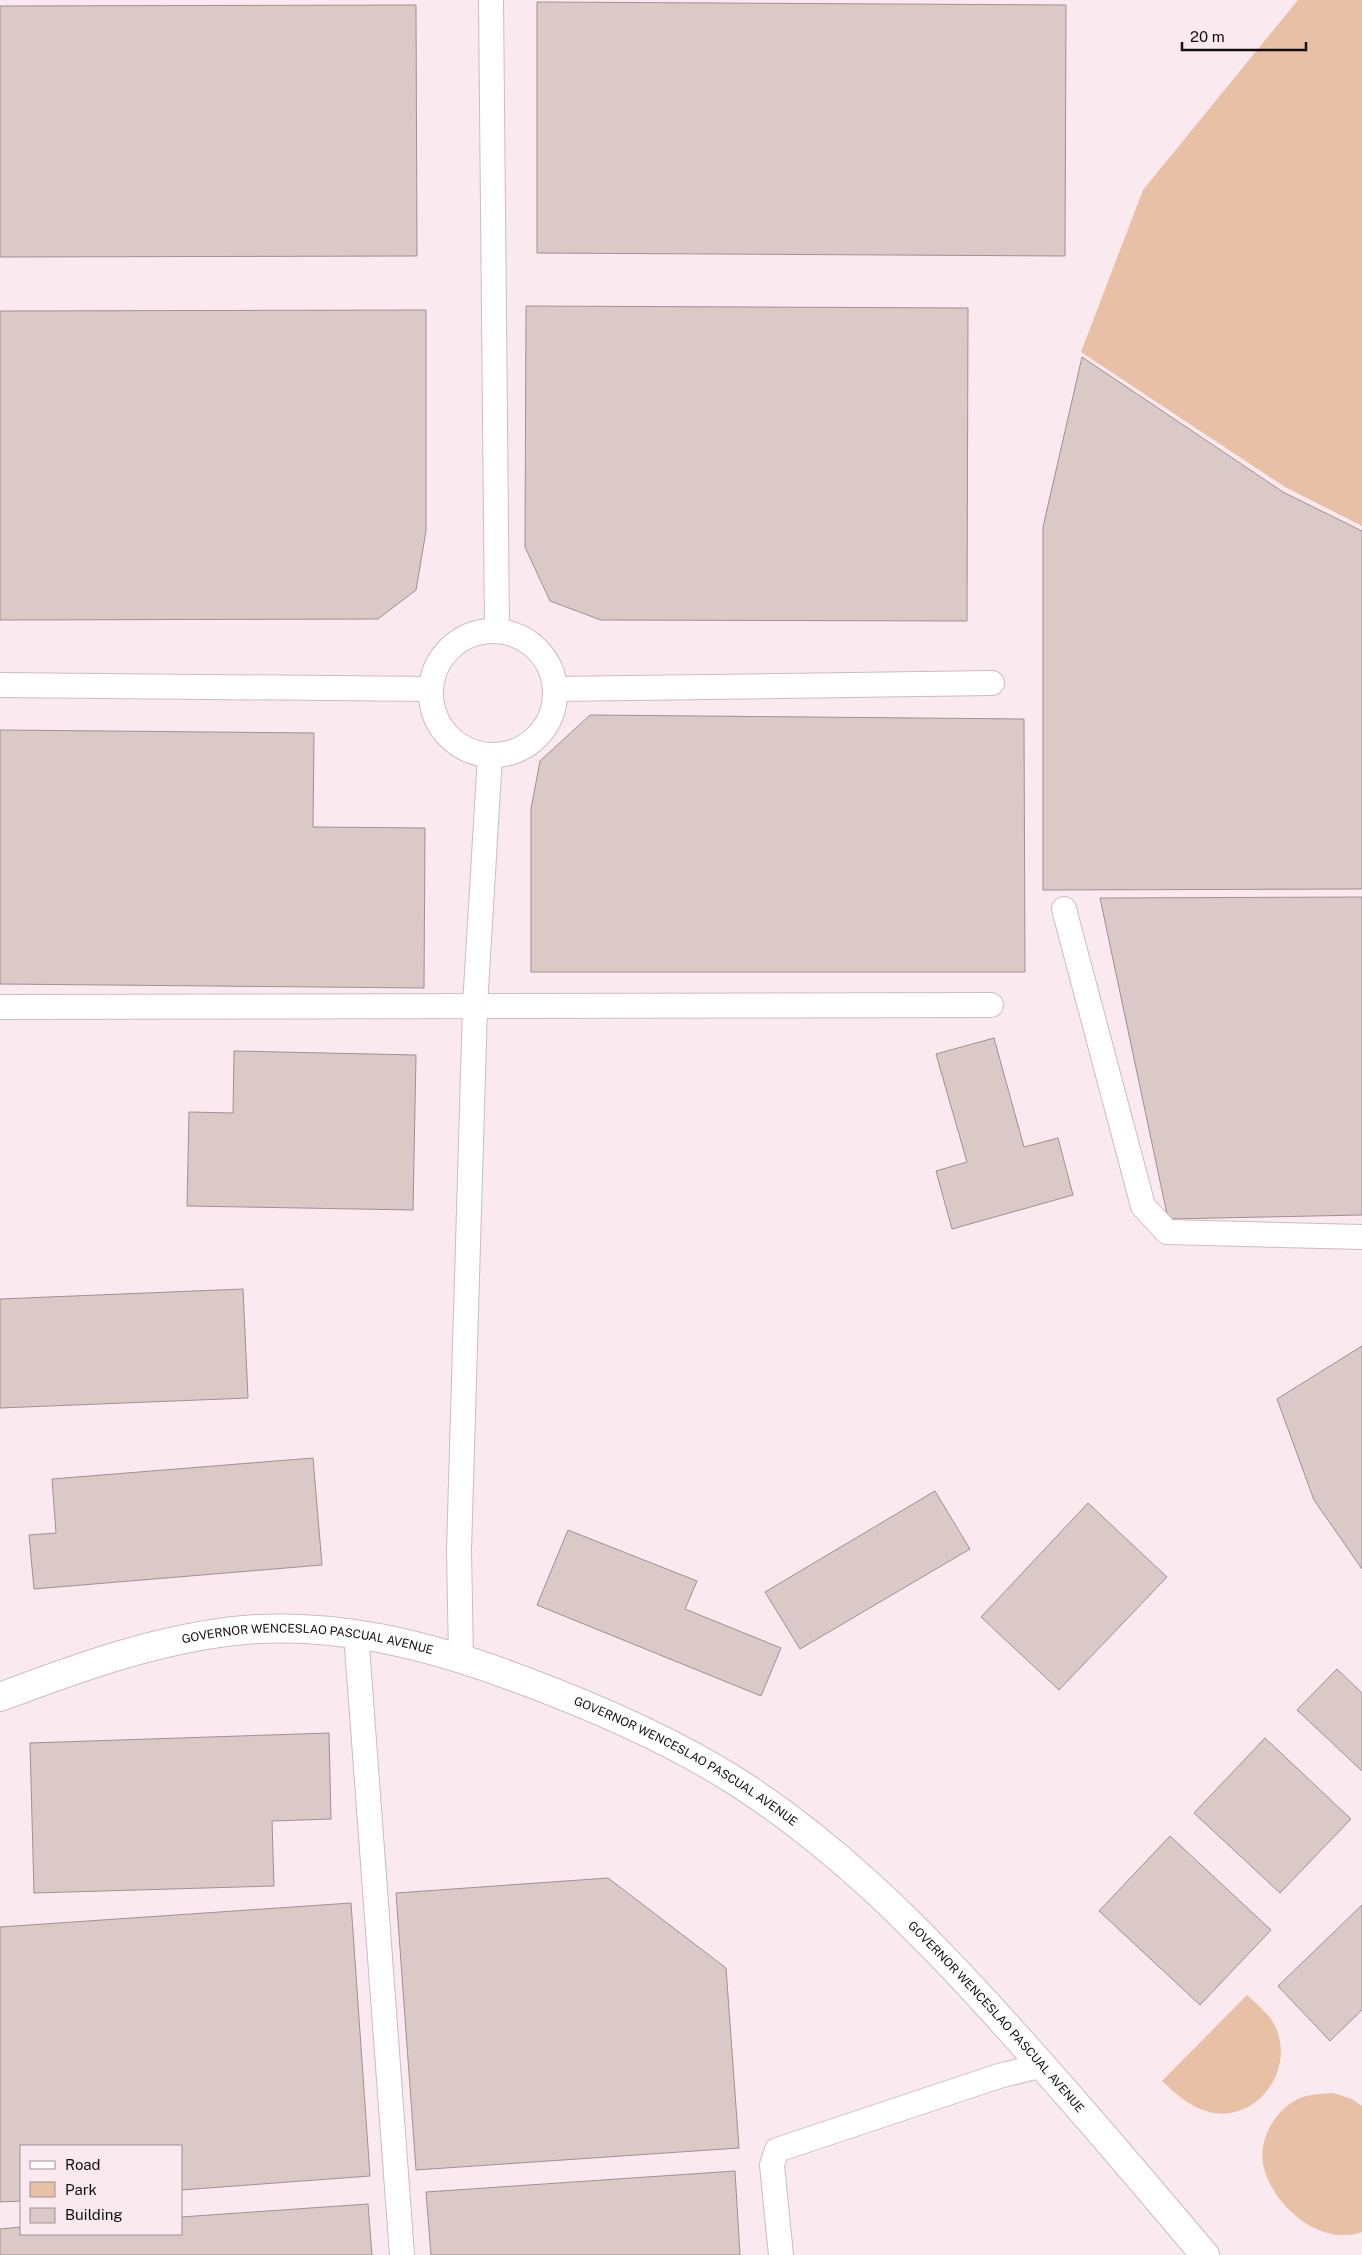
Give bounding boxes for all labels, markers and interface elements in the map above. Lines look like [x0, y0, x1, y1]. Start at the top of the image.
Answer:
scale bar [1182, 20, 1306, 52]
text: 20 m [1190, 28, 1225, 45]
street label: GOVERNOR WENCESLAO PASCUAL AVENUE [181, 1621, 435, 1657]
street label: GOVERNOR WENCESLAO PASCUAL AVENUE [572, 1694, 800, 1829]
street label: GOVERNOR WENCESLAO PASCUAL AVENUE [905, 1919, 1087, 2115]
legend [20, 2145, 182, 2235]
text: Road [65, 2156, 101, 2173]
text: Park [65, 2181, 97, 2198]
text: Building [65, 2206, 123, 2223]

